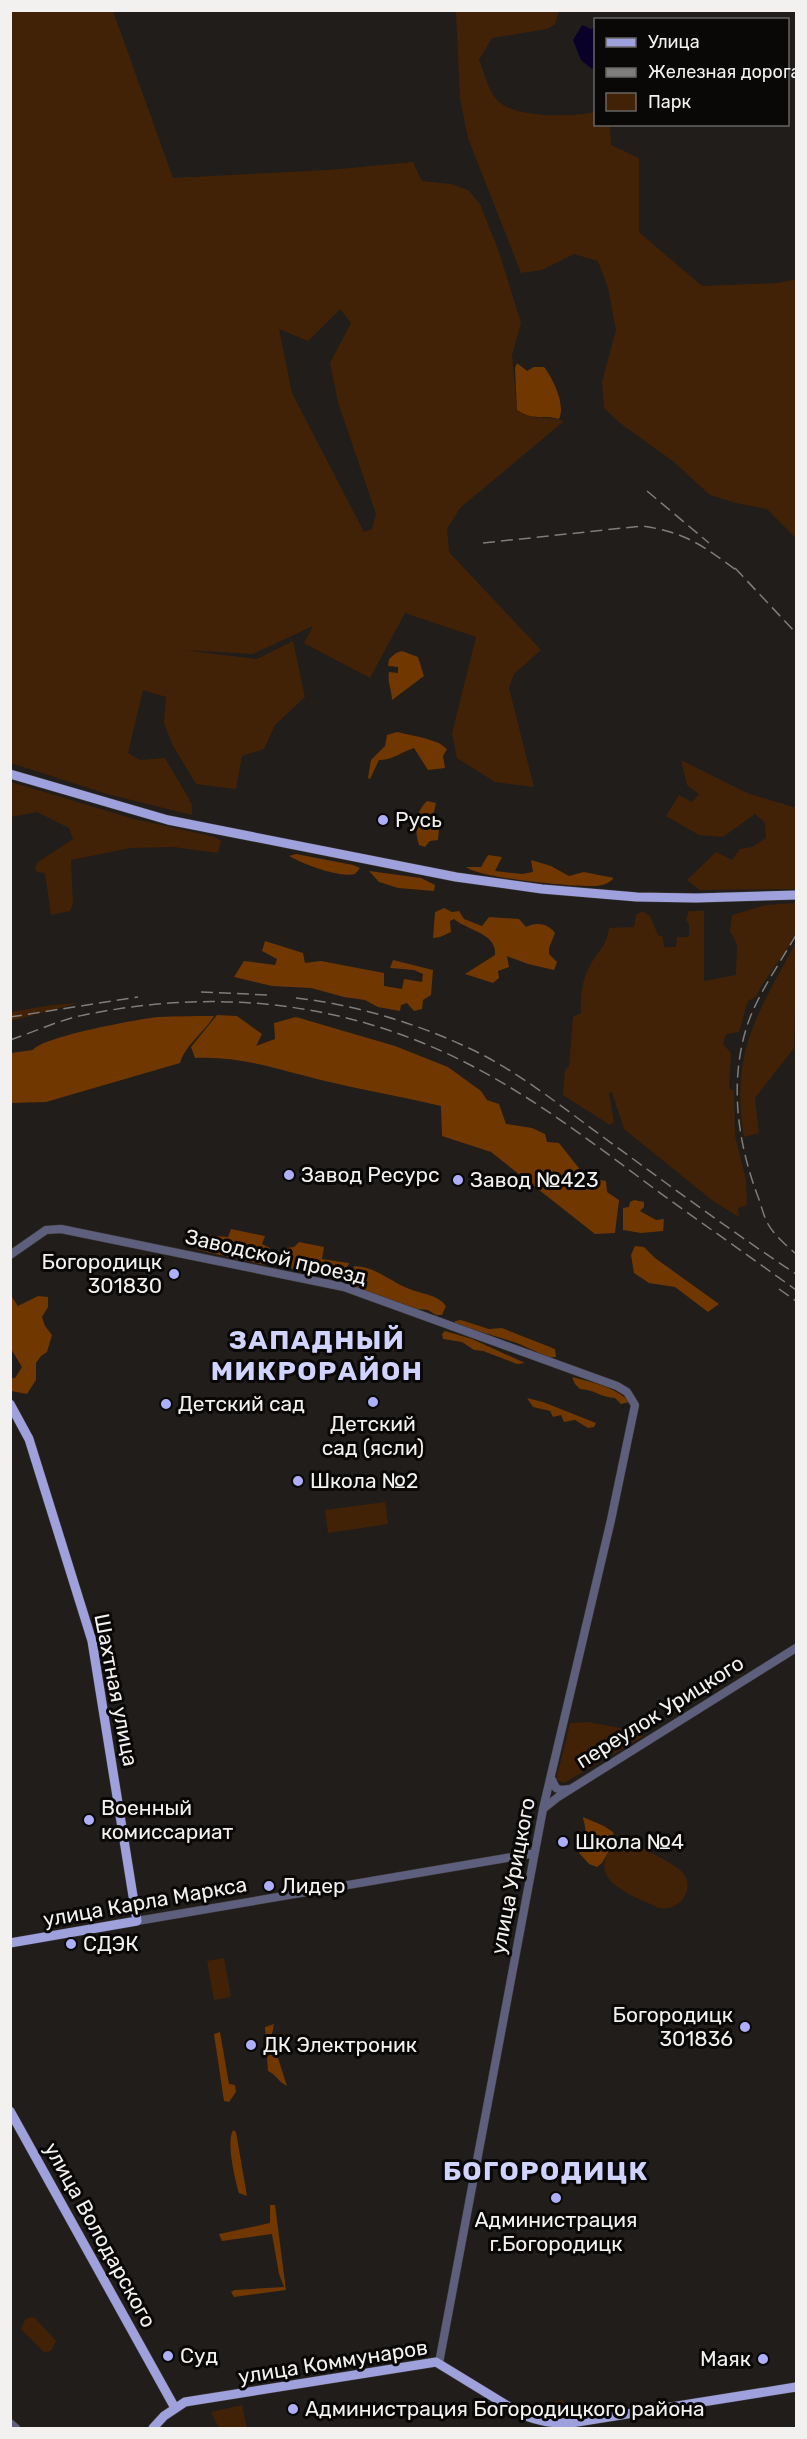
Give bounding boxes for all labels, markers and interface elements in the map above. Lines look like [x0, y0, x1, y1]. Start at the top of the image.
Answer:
legend [594, 18, 789, 126]
text: Улица [648, 31, 700, 53]
text: Железная дорога [648, 61, 801, 83]
text: Парк [648, 91, 692, 113]
place label: Русь [395, 807, 442, 832]
marker: Русь [376, 813, 390, 827]
place label: Завод Ресурс [301, 1162, 440, 1187]
place label: Завод №423 [470, 1167, 599, 1192]
marker: Завод Ресурс [282, 1168, 296, 1182]
marker: Завод №423 [451, 1173, 465, 1187]
street label: Заводской проезд [183, 1223, 369, 1290]
place label: Богородицк 301830 [41, 1249, 162, 1298]
marker: Богородицк 301830 [167, 1267, 181, 1281]
district label: ЗАПАДНЫЙ МИКРОРАЙОН [211, 1324, 423, 1387]
place label: Детский сад [178, 1391, 305, 1416]
marker: Детский сад (ясли) [366, 1395, 380, 1409]
marker: Детский сад [159, 1397, 173, 1411]
place label: Детский сад (ясли) [322, 1411, 424, 1460]
place label: Школа №2 [310, 1468, 418, 1493]
marker: Школа №2 [291, 1474, 305, 1488]
street label: Шахтная улица [89, 1611, 144, 1768]
street label: переулок Урицкого [571, 1650, 748, 1773]
place label: Военный комиссариат [101, 1795, 234, 1844]
street label: улица Урицкого [485, 1795, 540, 1956]
marker: Военный комиссариат [82, 1813, 96, 1827]
place label: Школа №4 [575, 1829, 684, 1854]
marker: Школа №4 [556, 1835, 570, 1849]
street label: улица Карла Маркса [41, 1871, 249, 1932]
place label: Лидер [281, 1873, 345, 1898]
marker: Лидер [262, 1879, 276, 1893]
place label: СДЭК [83, 1931, 139, 1956]
marker: СДЭК [64, 1937, 78, 1951]
place label: Богородицк 301836 [612, 2002, 733, 2051]
marker: Богородицк 301836 [738, 2020, 752, 2034]
place label: ДК Электроник [263, 2032, 417, 2057]
marker: ДК Электроник [244, 2038, 258, 2052]
street label: улица Володарского [39, 2138, 162, 2332]
district label: БОГОРОДИЦК [443, 2155, 649, 2187]
marker: Администрация г.Богородицк [549, 2191, 563, 2205]
place label: Администрация г.Богородицк [474, 2207, 638, 2256]
street label: улица Коммунаров [236, 2334, 429, 2389]
place label: Суд [180, 2343, 218, 2368]
place label: Маяк [700, 2346, 751, 2371]
marker: Суд [161, 2349, 175, 2363]
marker: Маяк [756, 2352, 770, 2366]
place label: Администрация Богородицкого района [305, 2396, 705, 2421]
marker: Администрация Богородицкого района [286, 2402, 300, 2416]

